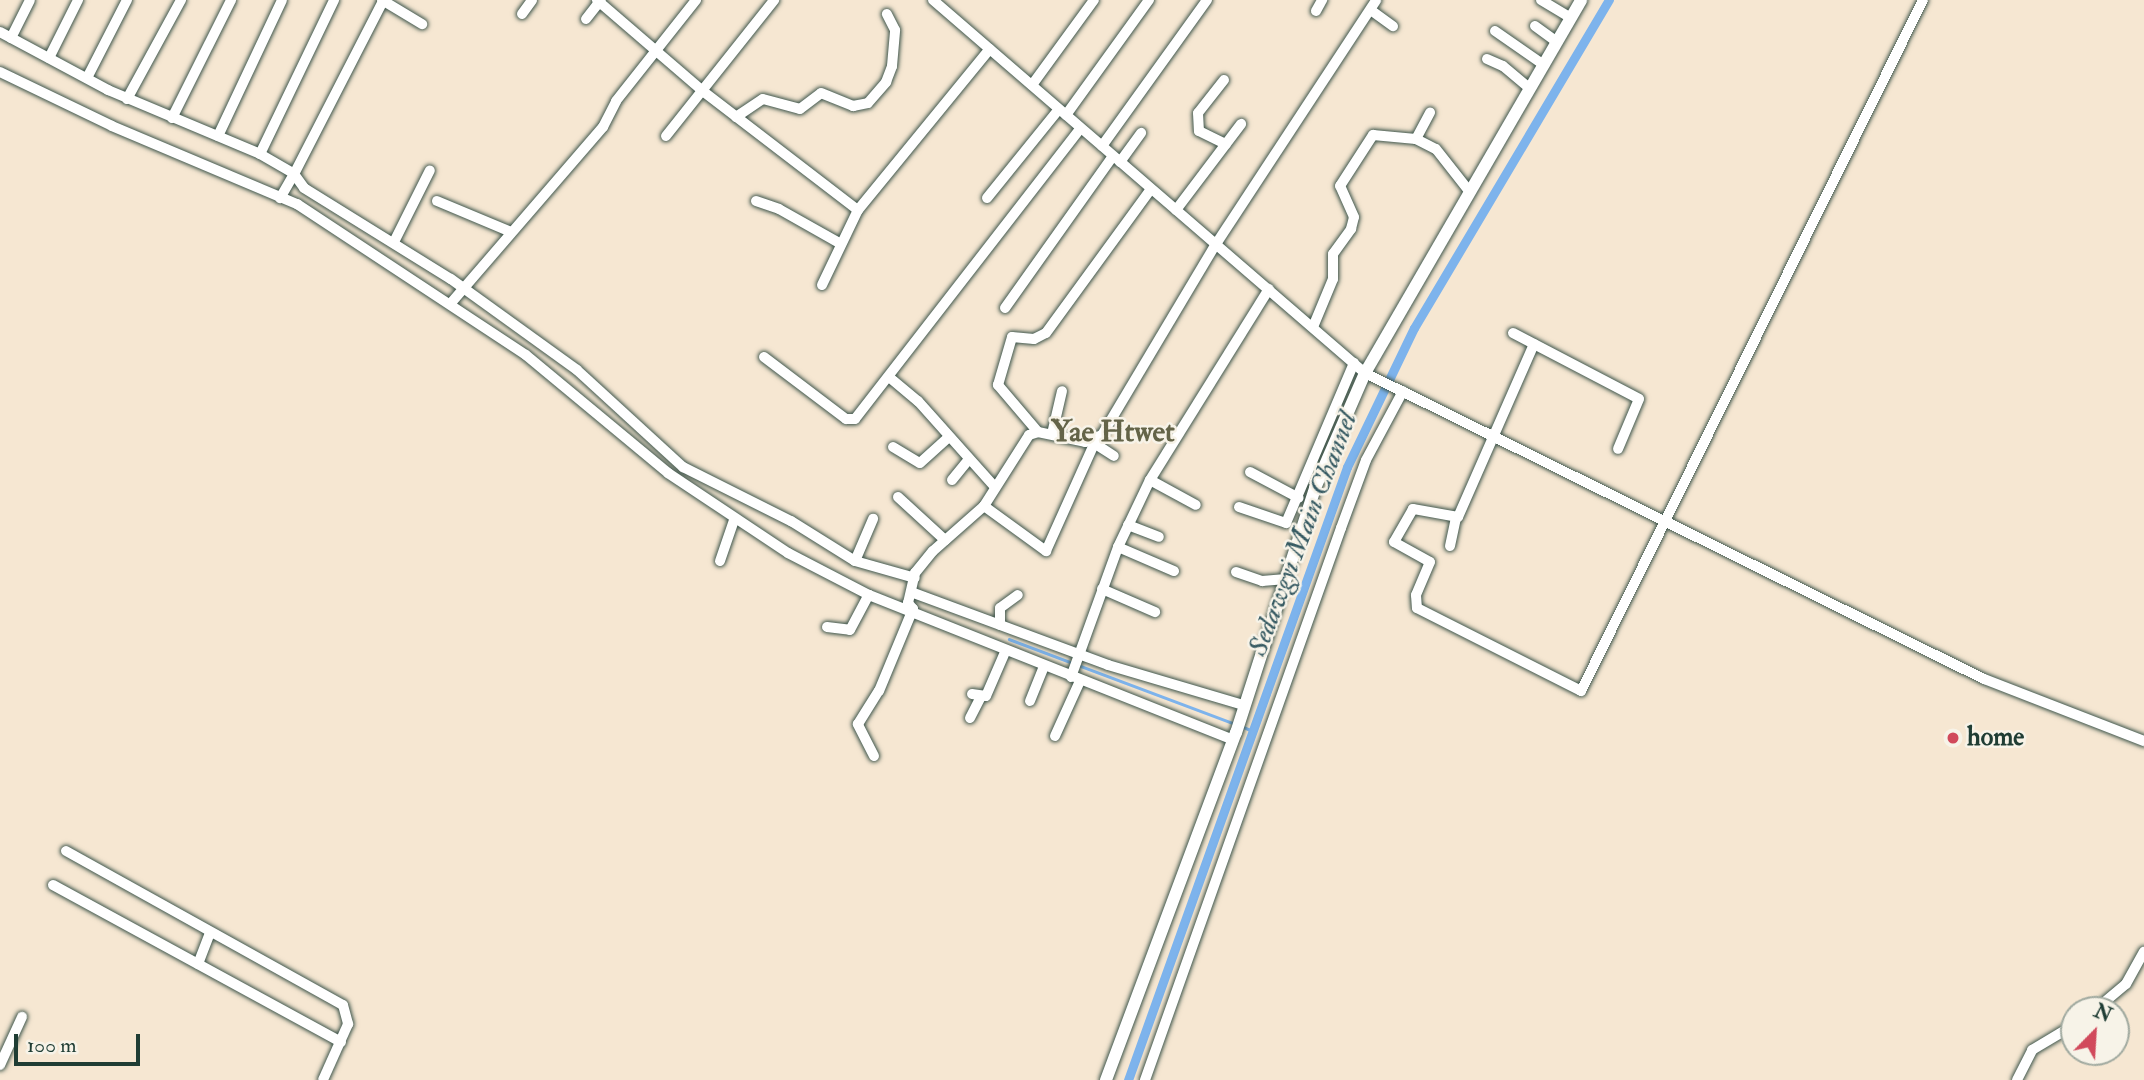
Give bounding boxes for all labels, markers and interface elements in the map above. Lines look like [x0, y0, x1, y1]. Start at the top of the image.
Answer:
water label: Sedawgyi Main Channel [1241, 408, 1365, 660]
district label: Yae Htwet [1051, 414, 1175, 450]
place label: home [1967, 722, 2024, 754]
marker: home [1945, 730, 1961, 746]
north arrow [2060, 996, 2130, 1066]
text: N [2090, 999, 2115, 1028]
scale bar [18, 1020, 144, 1064]
text: 100 m [27, 1032, 77, 1059]

